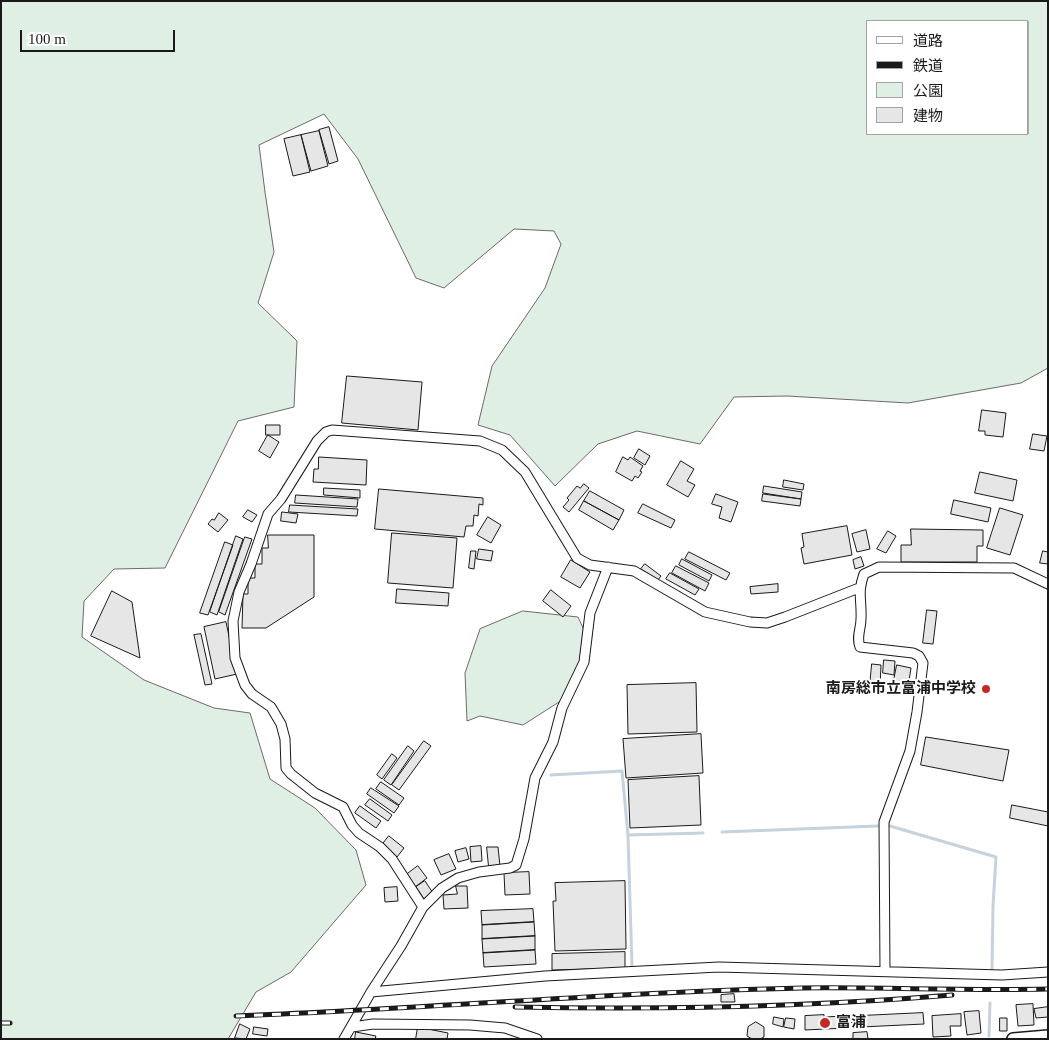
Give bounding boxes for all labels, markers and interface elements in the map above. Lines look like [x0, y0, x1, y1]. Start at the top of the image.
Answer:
scale bar [22, 20, 178, 52]
legend [866, 20, 1029, 135]
text: 100 m [28, 31, 66, 47]
text: 道路 [913, 33, 943, 49]
text: 鉄道 [913, 58, 943, 74]
text: 公園 [913, 83, 943, 99]
text: 建物 [913, 108, 943, 124]
place label: 南房総市立富浦中学校 [826, 680, 976, 698]
marker: 南房総市立富浦中学校 [980, 683, 992, 695]
place label: 富浦 [836, 1014, 866, 1032]
marker: 富浦 [818, 1016, 832, 1030]

